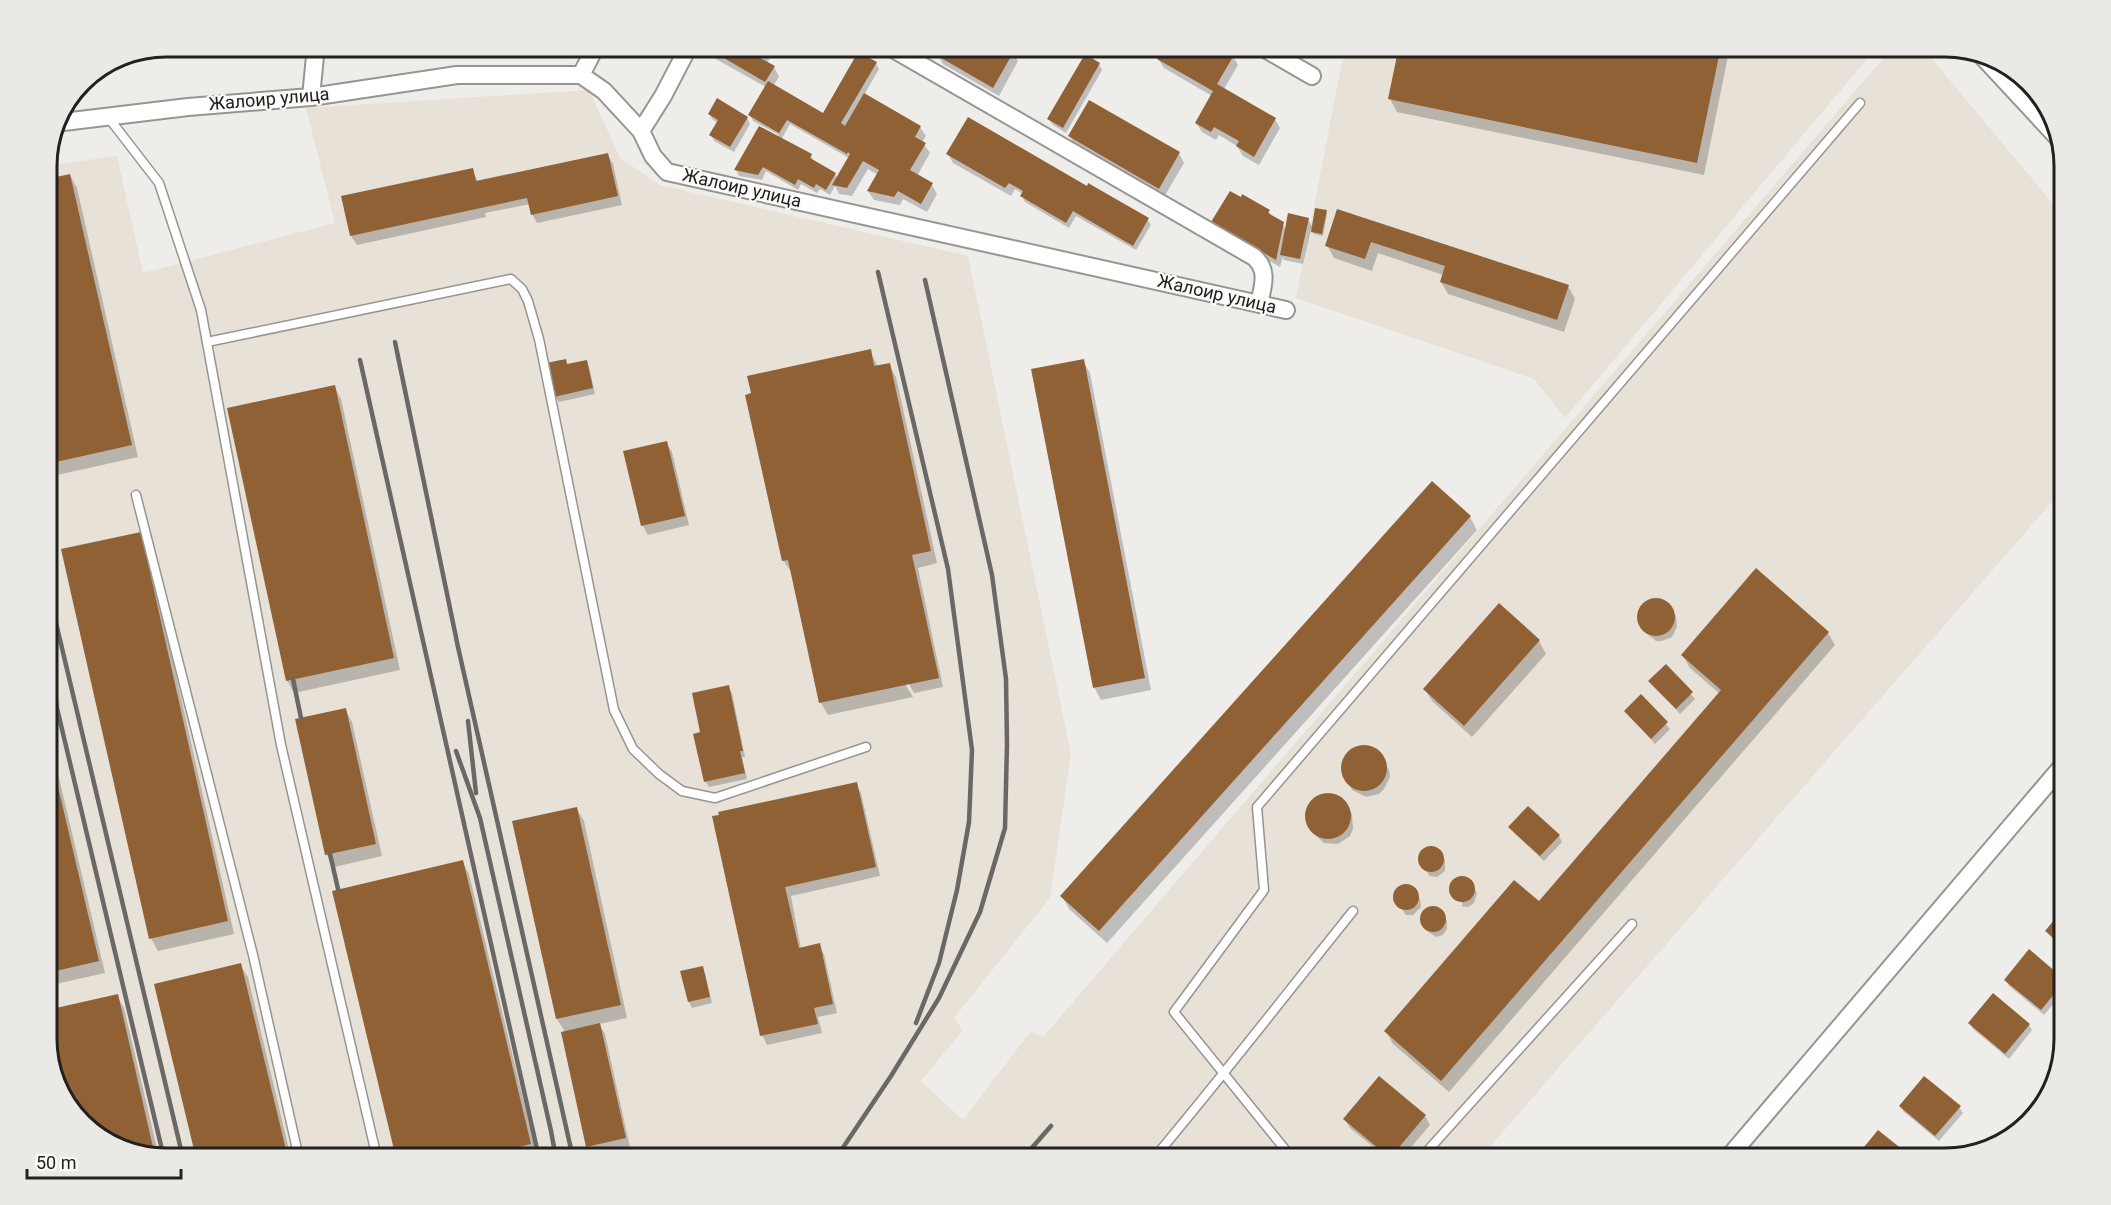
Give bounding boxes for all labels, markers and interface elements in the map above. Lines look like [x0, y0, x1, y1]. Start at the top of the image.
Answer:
street label: Жалоир улица [208, 83, 330, 114]
street label: Жалоир улица [681, 164, 804, 211]
street label: Жалоир улица [1156, 270, 1279, 317]
scale bar [27, 1142, 182, 1180]
text: 50 m [36, 1152, 76, 1173]

